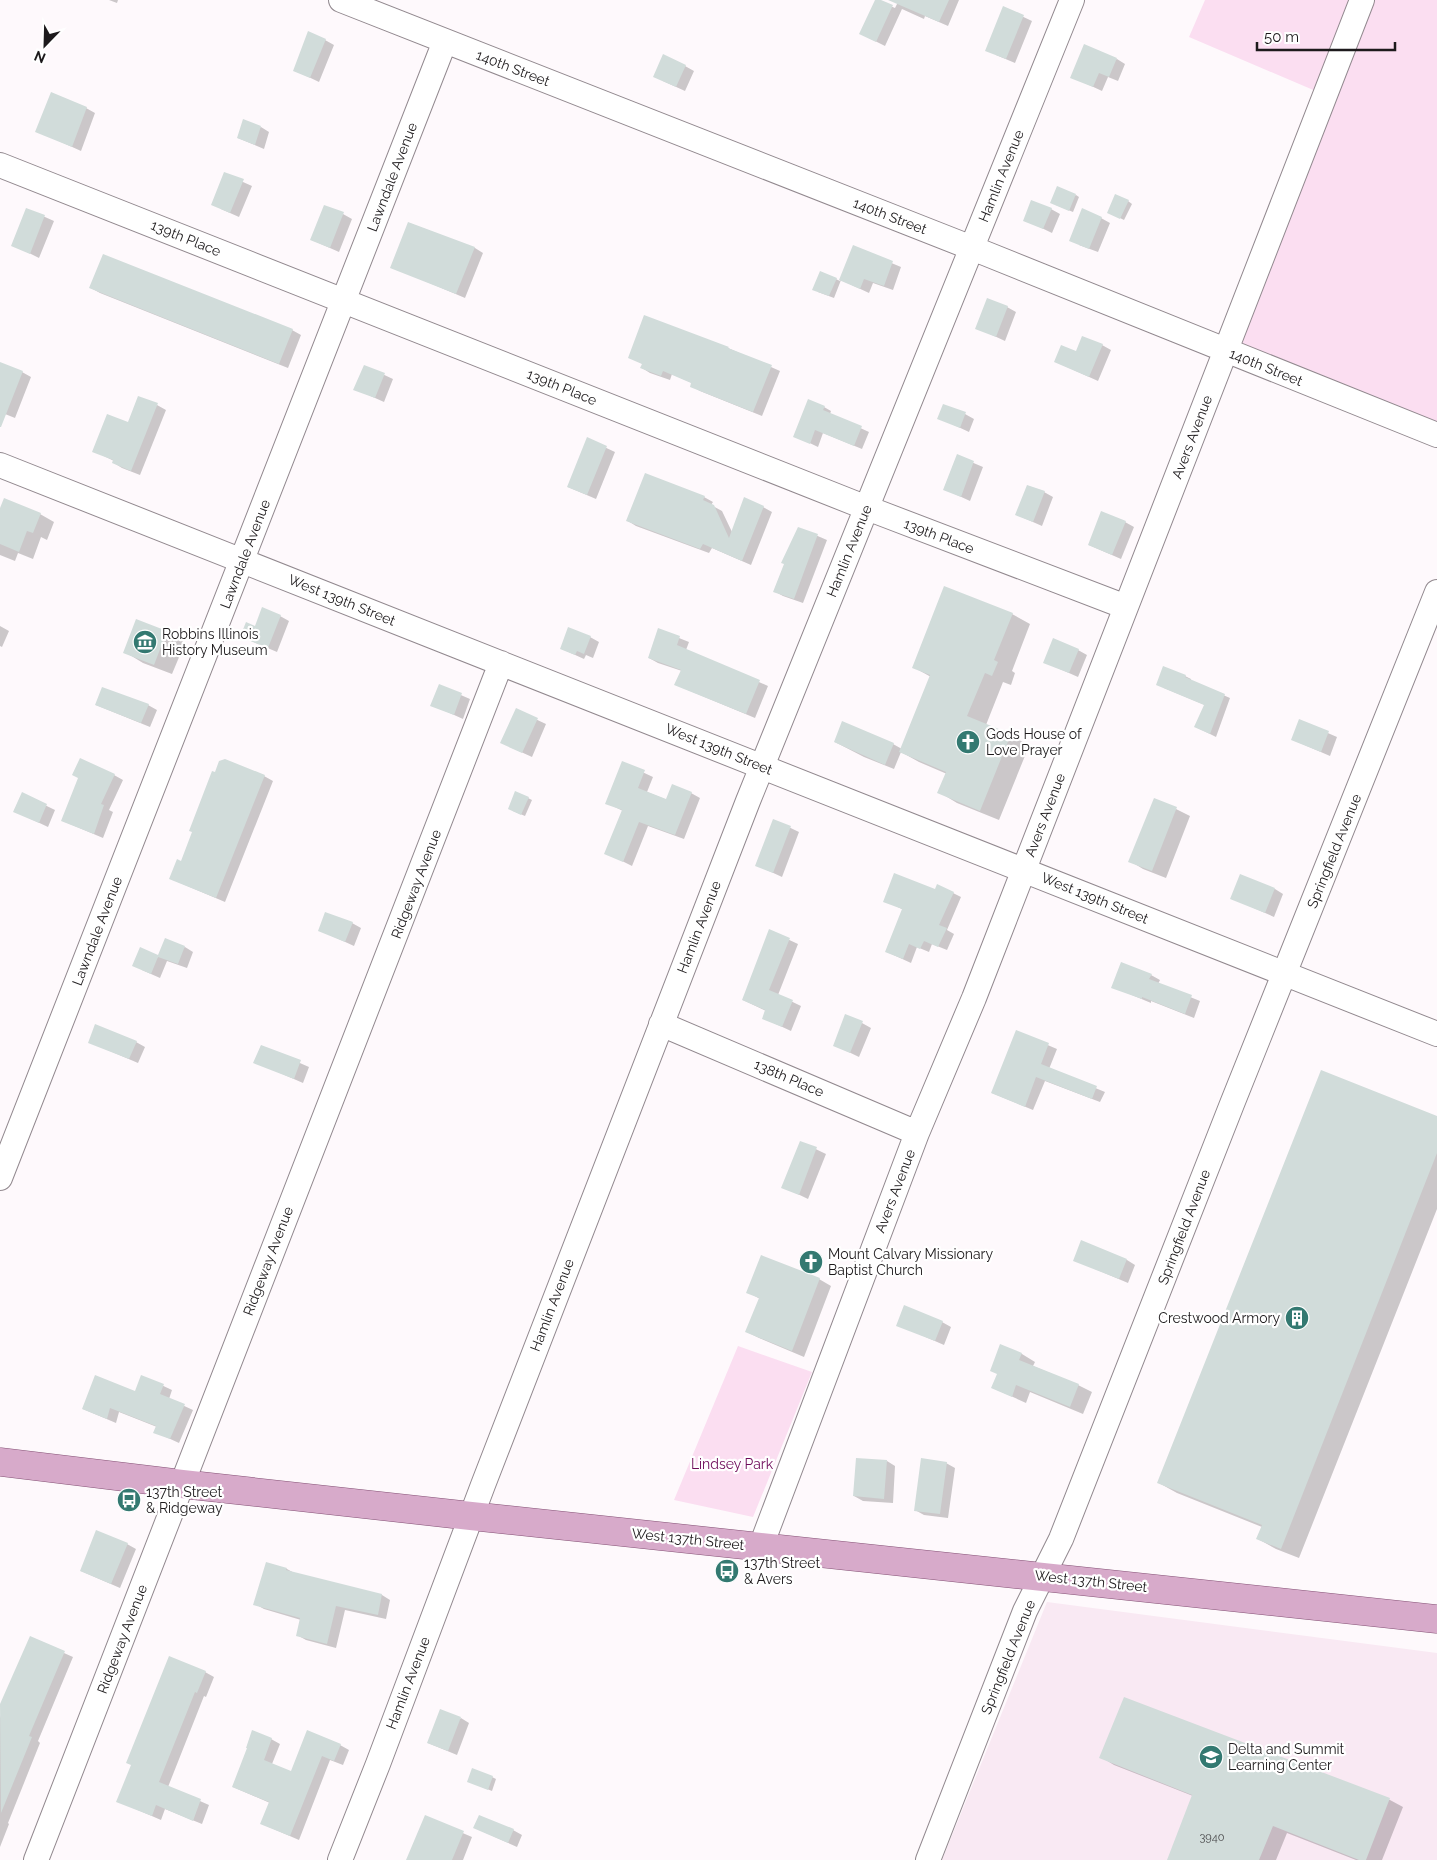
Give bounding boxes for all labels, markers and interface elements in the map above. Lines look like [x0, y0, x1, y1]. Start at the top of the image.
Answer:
north arrow [20, 20, 70, 70]
scale bar [1257, 20, 1394, 52]
text: 50 m [1264, 28, 1299, 46]
street label: 140th Street [474, 47, 552, 89]
text: N [32, 48, 48, 66]
street label: Lawndale Avenue [364, 120, 420, 234]
street label: Hamlin Avenue [975, 128, 1027, 224]
street label: 140th Street [851, 195, 929, 237]
street label: 139th Place [149, 217, 223, 259]
street label: 140th Street [1227, 345, 1305, 389]
street label: 139th Place [525, 366, 599, 408]
street label: Avers Avenue [1169, 393, 1215, 481]
street label: Lawndale Avenue [217, 497, 273, 611]
street label: Hamlin Avenue [823, 503, 875, 599]
street label: 139th Place [902, 515, 976, 557]
street label: West 139th Street [286, 571, 398, 629]
place label: Robbins Illinois History Museum [162, 626, 268, 658]
museum icon: Robbins Illinois History Museum [132, 629, 158, 655]
street label: West 139th Street [663, 720, 775, 778]
place label: Gods House of Love Prayer [986, 726, 1083, 758]
church icon: Gods House of Love Prayer [955, 729, 981, 755]
street label: Avers Avenue [1022, 771, 1068, 859]
street label: Springfield Avenue [1304, 791, 1364, 911]
street label: Ridgeway Avenue [388, 827, 444, 941]
street label: West 139th Street [1039, 869, 1151, 927]
street label: Lawndale Avenue [69, 874, 125, 988]
street label: Hamlin Avenue [674, 878, 724, 976]
street label: 138th Place [752, 1056, 826, 1100]
street label: Avers Avenue [872, 1147, 918, 1235]
street label: Springfield Avenue [1155, 1167, 1213, 1287]
street label: Ridgeway Avenue [240, 1204, 296, 1318]
place label: Mount Calvary Missionary Baptist Church [828, 1246, 994, 1278]
church icon: Mount Calvary Missionary Baptist Church [798, 1249, 824, 1275]
street label: Hamlin Avenue [527, 1256, 577, 1354]
building icon: Crestwood Armory [1284, 1305, 1310, 1331]
place label: Crestwood Armory [1158, 1310, 1280, 1326]
park label: Lindsey Park [691, 1456, 774, 1472]
place label: 137th Street & Ridgeway [146, 1484, 223, 1516]
bus stop icon: 137th Street & Ridgeway [116, 1487, 142, 1513]
street label: West 137th Street [631, 1525, 745, 1553]
place label: 137th Street & Avers [744, 1555, 820, 1587]
bus stop icon: 137th Street & Avers [714, 1558, 740, 1584]
street label: West 137th Street [1034, 1567, 1148, 1595]
street label: Ridgeway Avenue [94, 1582, 150, 1696]
street label: Springfield Avenue [978, 1597, 1038, 1717]
street label: Hamlin Avenue [383, 1634, 433, 1732]
place label: Delta and Summit Learning Center [1228, 1741, 1345, 1773]
school or university icon: Delta and Summit Learning Center [1198, 1744, 1224, 1770]
house number: 3940 [1199, 1831, 1225, 1844]

